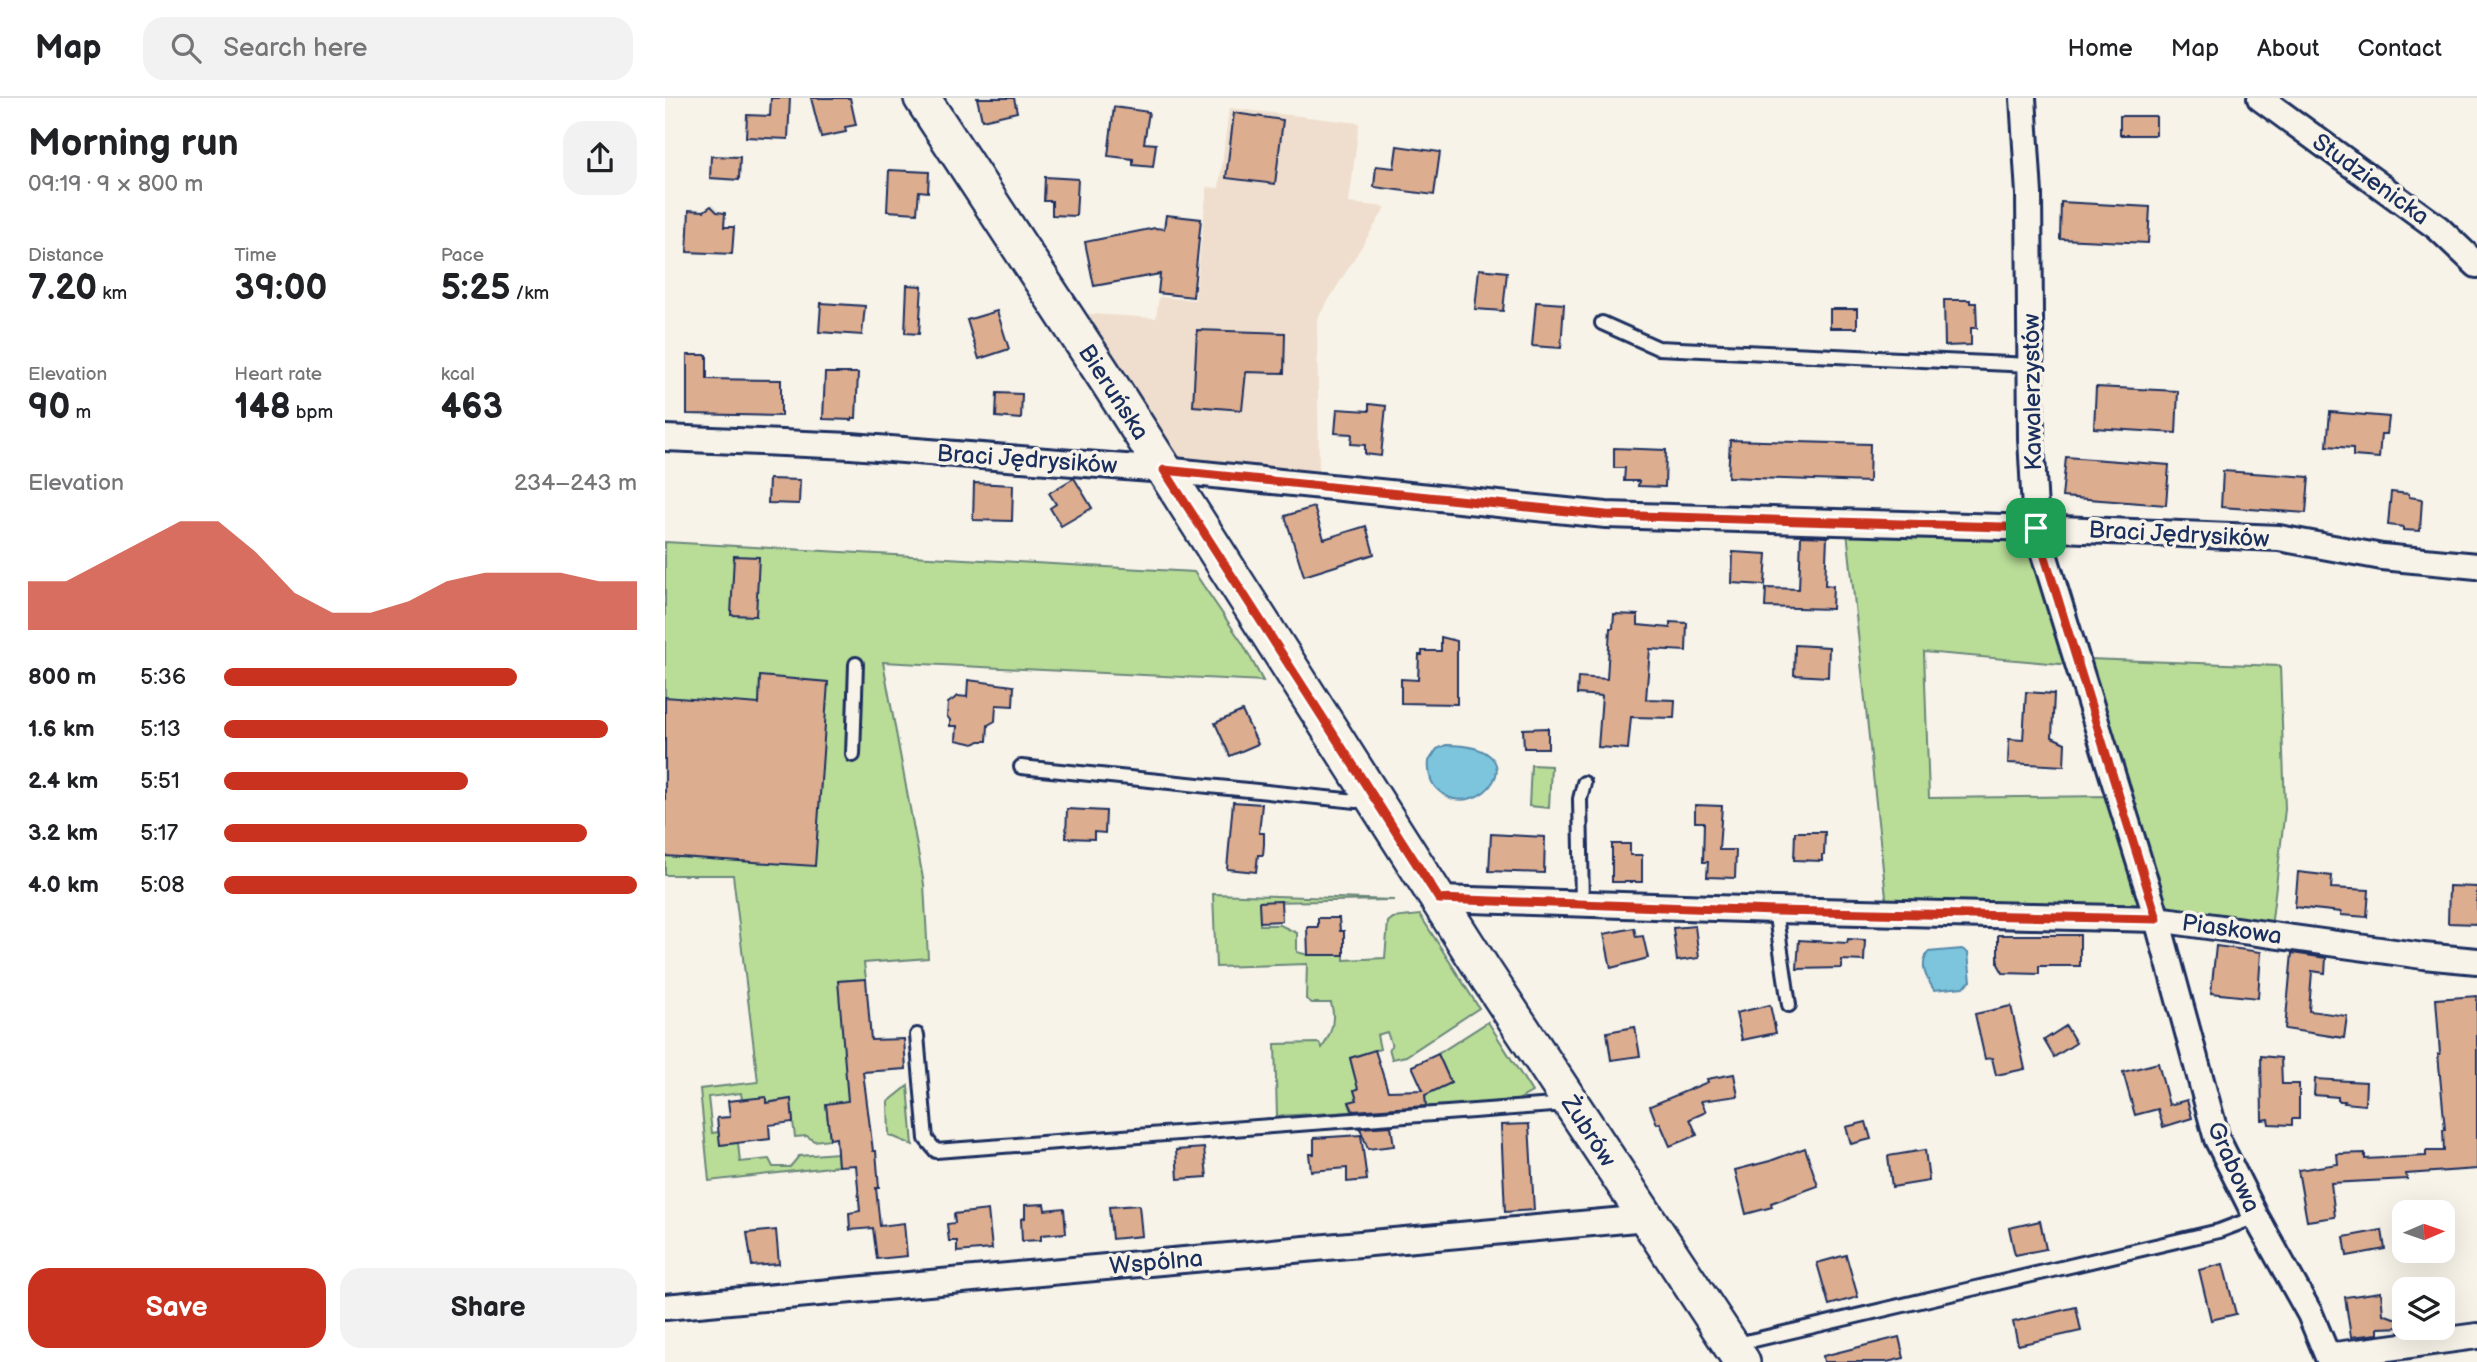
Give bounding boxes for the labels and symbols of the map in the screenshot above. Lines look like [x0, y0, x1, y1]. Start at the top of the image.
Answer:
street label: Studzienicka [2307, 127, 2435, 231]
street label: Kawalerzystów [2017, 313, 2048, 471]
street label: Bieruńska [1072, 339, 1155, 446]
street label: Braci Jędrysików [936, 439, 1118, 480]
pin [2006, 498, 2066, 558]
street label: Braci Jędrysików [2088, 515, 2270, 554]
street label: Piaskowa [2180, 908, 2284, 951]
street label: Żubrów [1554, 1089, 1622, 1172]
street label: Grabowa [2201, 1117, 2266, 1217]
north arrow [2392, 1200, 2455, 1264]
street label: Wspólna [1108, 1244, 1204, 1281]

